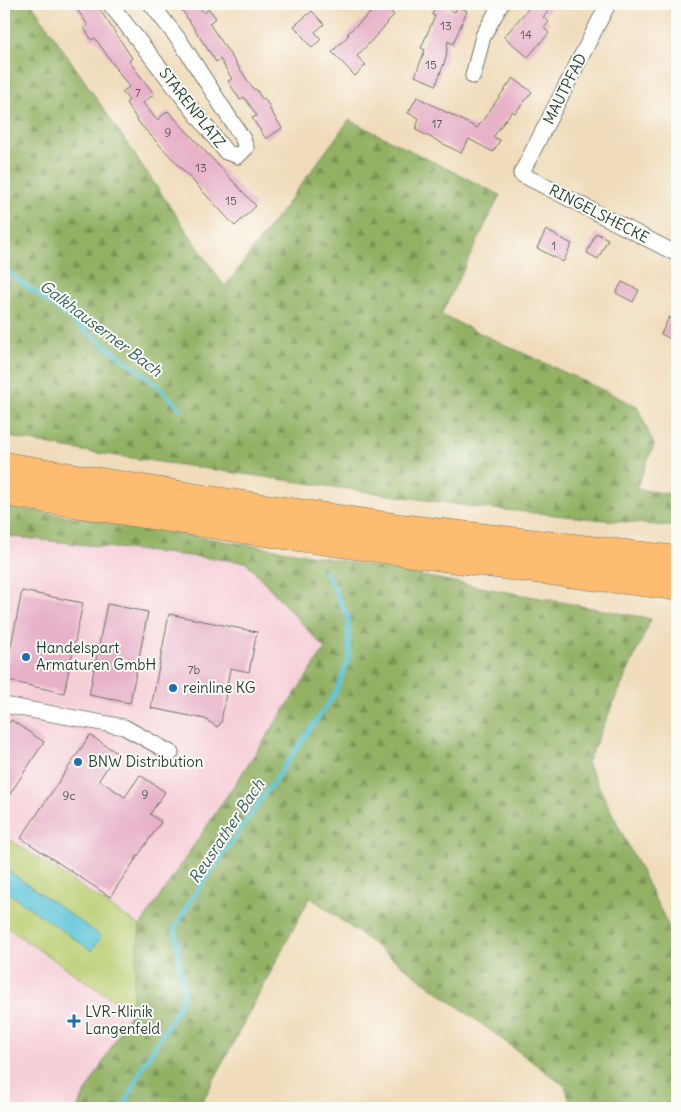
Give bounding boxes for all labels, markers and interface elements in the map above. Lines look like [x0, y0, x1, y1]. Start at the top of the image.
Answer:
house number: 13 [440, 18, 452, 33]
house number: 14 [520, 27, 532, 42]
street label: MAUTPFAD [539, 50, 591, 127]
house number: 15 [425, 57, 437, 72]
street label: STARENPLATZ [155, 64, 230, 152]
house number: 7 [135, 85, 141, 100]
house number: 17 [432, 116, 442, 131]
house number: 9 [165, 125, 172, 140]
house number: 13 [195, 160, 207, 175]
street label: RINGELSHECKE [546, 180, 653, 247]
house number: 15 [225, 193, 237, 208]
house number: 1 [552, 238, 556, 253]
water label: Galkhauserner Bach [36, 276, 167, 381]
place label: Handelspart Armaturen GmbH [36, 638, 157, 674]
marker: Handelspart Armaturen GmbH [20, 651, 32, 663]
house number: 7b [188, 662, 201, 677]
place label: reinline KG [183, 678, 256, 697]
marker: reinline KG [167, 682, 179, 694]
place label: BNW Distribution [88, 752, 204, 771]
marker: BNW Distribution [72, 756, 84, 768]
water label: Reusrather Bach [184, 775, 269, 887]
house number: 9 [142, 787, 149, 802]
house number: 9c [62, 788, 76, 803]
place label: LVR-Klinik Langenfeld [85, 1002, 160, 1038]
marker: LVR-Klinik Langenfeld [67, 1014, 81, 1028]

